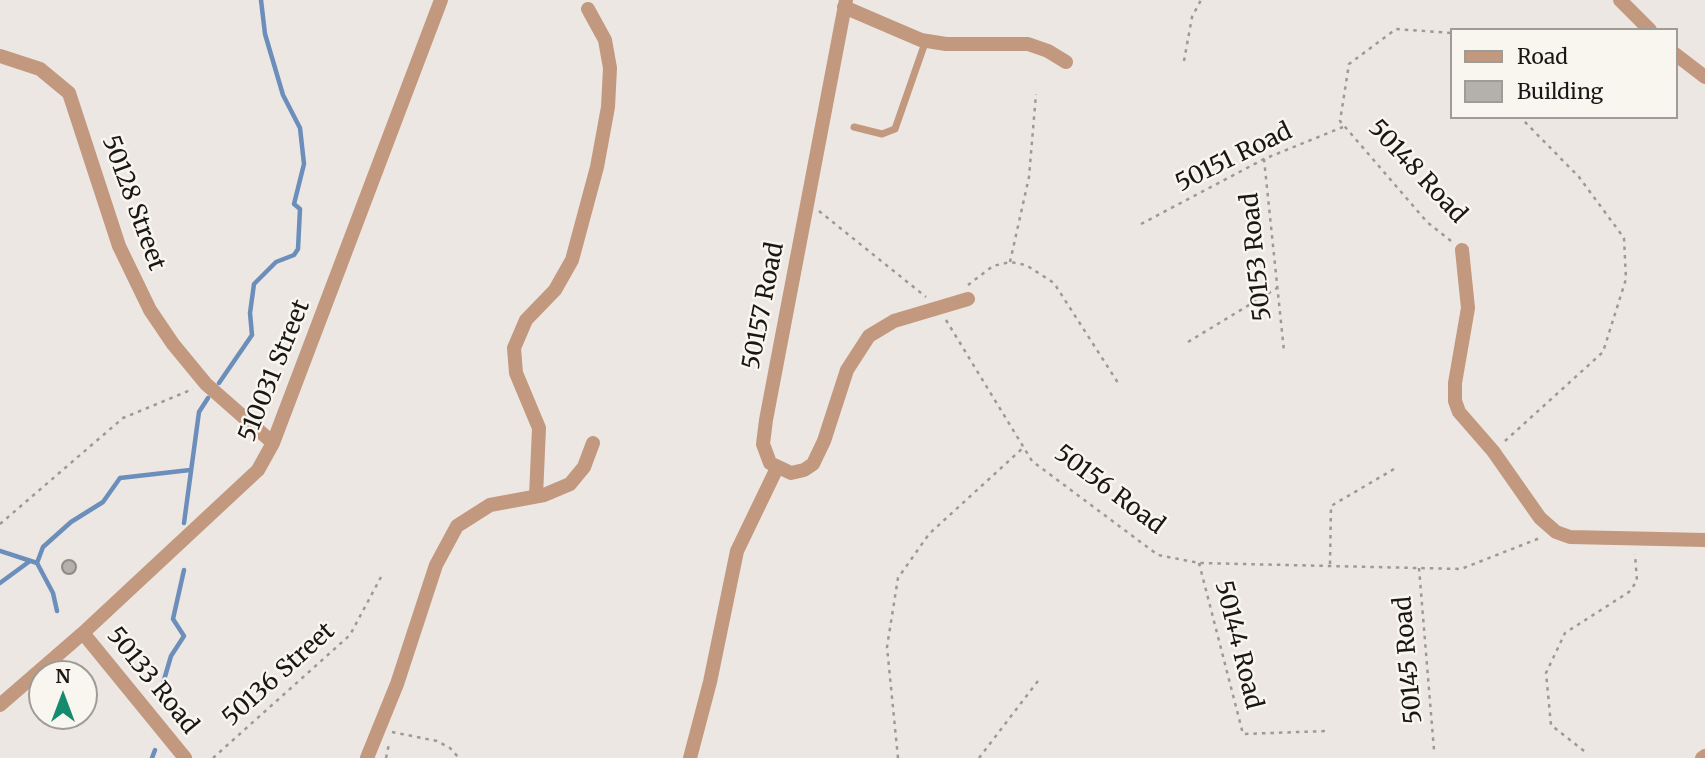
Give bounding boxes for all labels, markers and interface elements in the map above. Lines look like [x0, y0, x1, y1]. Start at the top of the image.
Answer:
legend [1450, 28, 1677, 119]
text: Road [1517, 43, 1568, 70]
text: Building [1517, 78, 1603, 105]
street label: 50148 Road [1362, 114, 1472, 230]
street label: 50151 Road [1171, 117, 1297, 199]
street label: 50128 Street [95, 132, 171, 274]
street label: 50153 Road [1236, 191, 1278, 323]
street label: 50157 Road [738, 240, 790, 372]
street label: 510031 Street [233, 296, 317, 446]
street label: 50156 Road [1048, 439, 1170, 541]
street label: 50144 Road [1208, 578, 1268, 712]
street label: 50145 Road [1389, 595, 1429, 725]
street label: 50136 Street [217, 617, 341, 733]
street label: 50133 Road [100, 622, 204, 740]
north arrow [28, 660, 98, 730]
text: N [55, 664, 71, 688]

